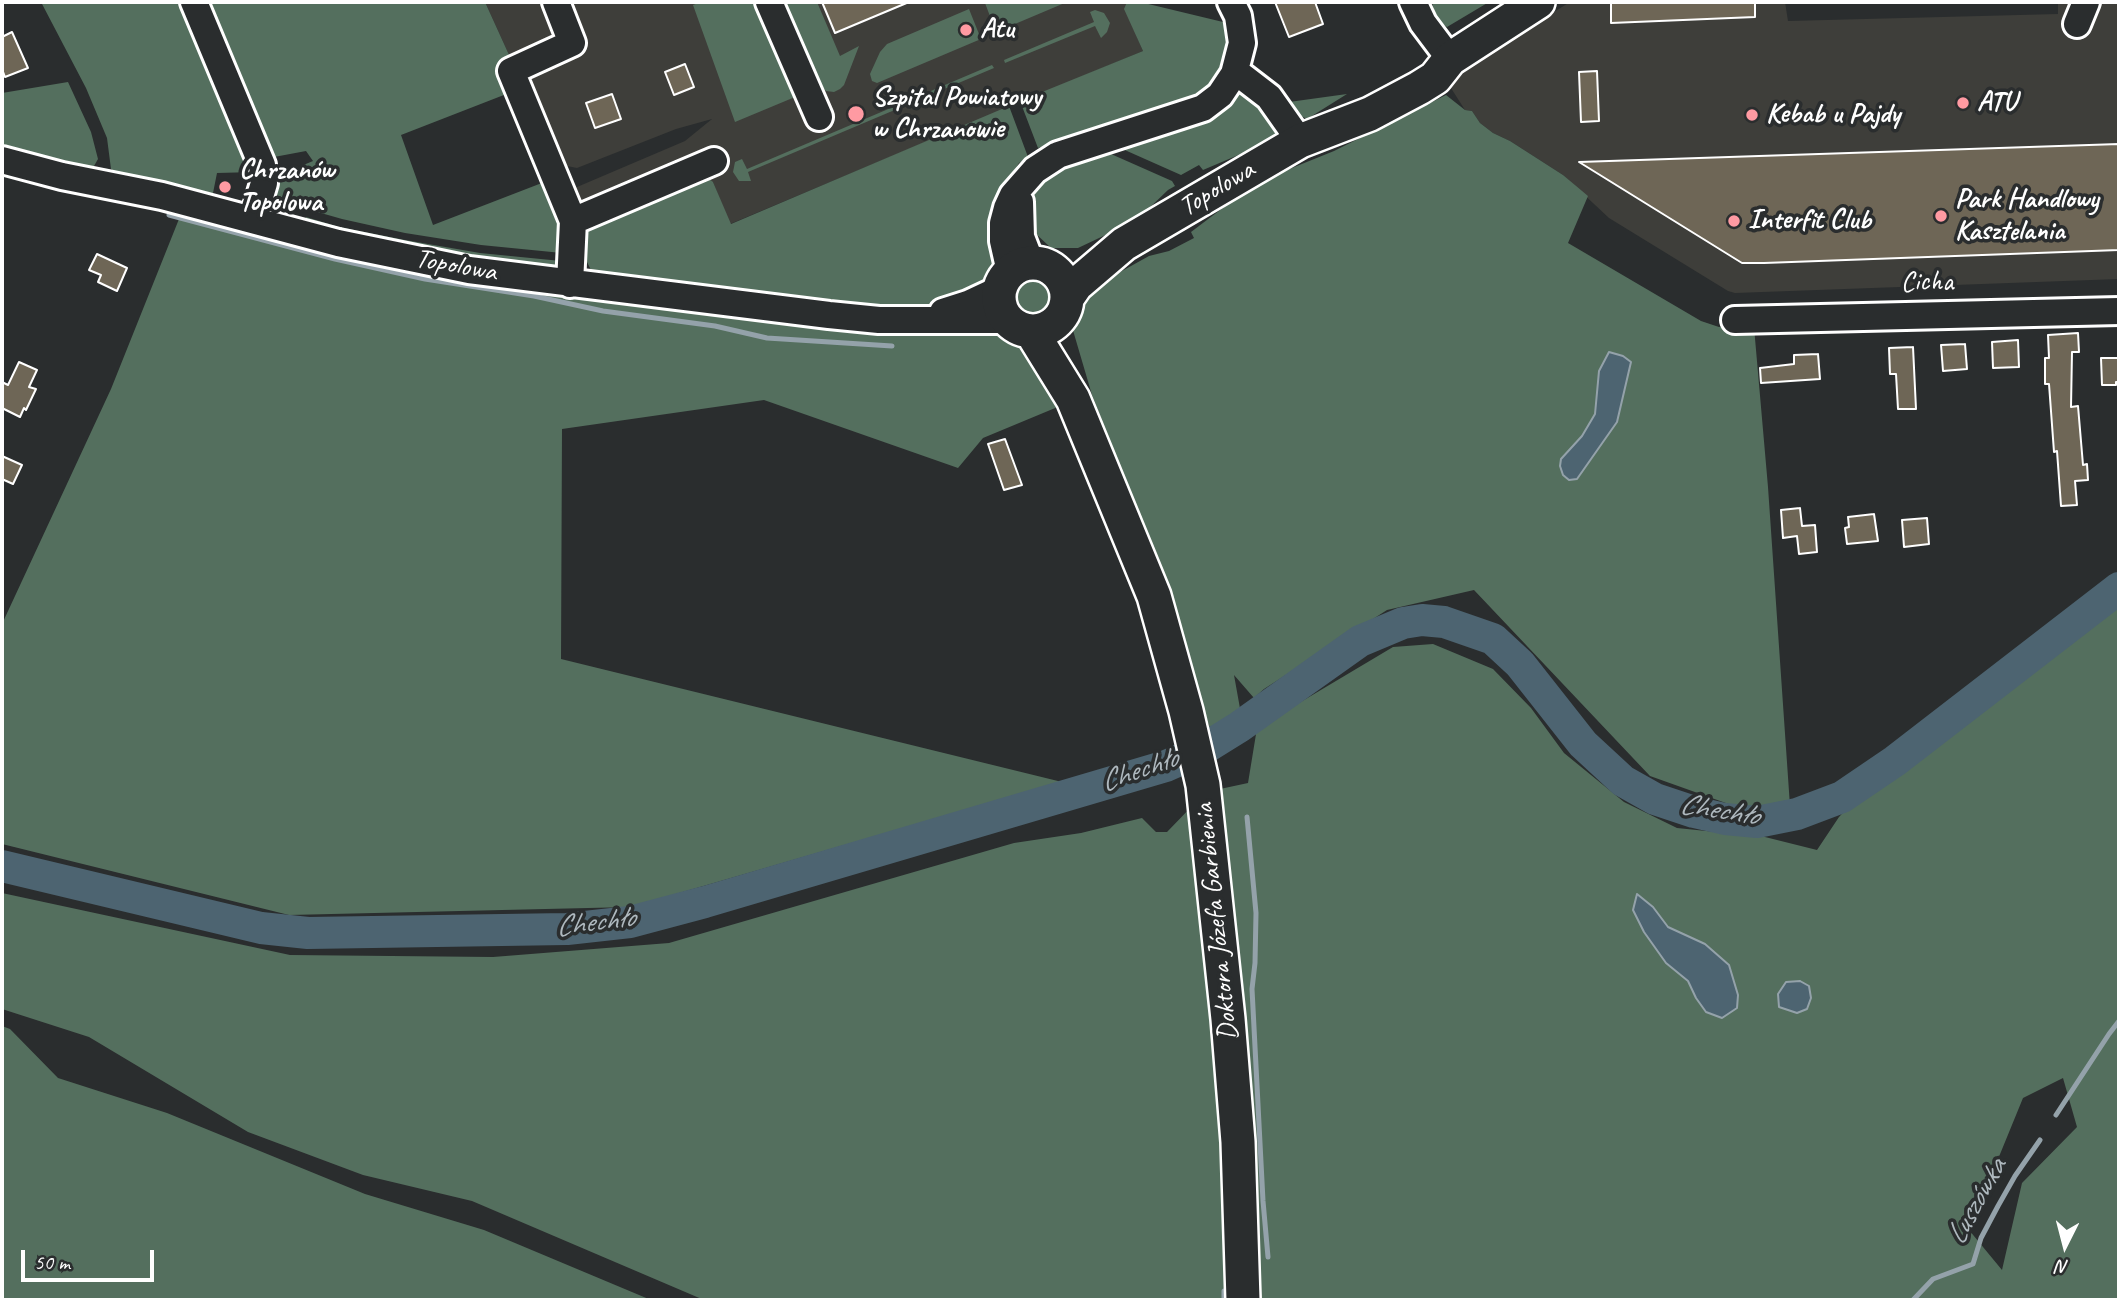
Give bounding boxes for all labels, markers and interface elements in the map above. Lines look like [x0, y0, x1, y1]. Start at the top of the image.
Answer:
place label: Atu [980, 13, 1014, 47]
marker: Atu [958, 22, 974, 38]
place label: Szpital Powiatowy w Chrzanowie [872, 81, 1041, 147]
place label: ATU [1977, 86, 2016, 120]
marker: ATU [1955, 95, 1971, 111]
place label: Kebab u Pajdy [1766, 98, 1900, 132]
marker: Szpital Powiatowy w Chrzanowie [846, 104, 866, 124]
marker: Kebab u Pajdy [1744, 107, 1760, 123]
street label: Topolowa [1173, 153, 1261, 225]
place label: Chrzanów Topolowa [239, 154, 334, 220]
marker: Chrzanów Topolowa [217, 179, 233, 195]
place label: Park Handlowy Kasztelania [1955, 183, 2099, 249]
place label: Interfit Club [1748, 204, 1871, 238]
marker: Park Handlowy Kasztelania [1933, 208, 1949, 224]
marker: Interfit Club [1726, 213, 1742, 229]
street label: Topolowa [413, 242, 499, 290]
street label: Cicha [1901, 266, 1953, 300]
water label: Chechło [1096, 741, 1182, 801]
water label: Chechło [1677, 787, 1761, 835]
street label: Doktora Józefa Garbienia [1188, 802, 1246, 1042]
water label: Chechło [553, 900, 637, 946]
water label: Luszówka [1939, 1153, 2015, 1251]
north arrow [2030, 1211, 2100, 1281]
scale bar [24, 1236, 158, 1280]
text: 50 m [34, 1249, 70, 1275]
text: N [2056, 1254, 2070, 1279]

